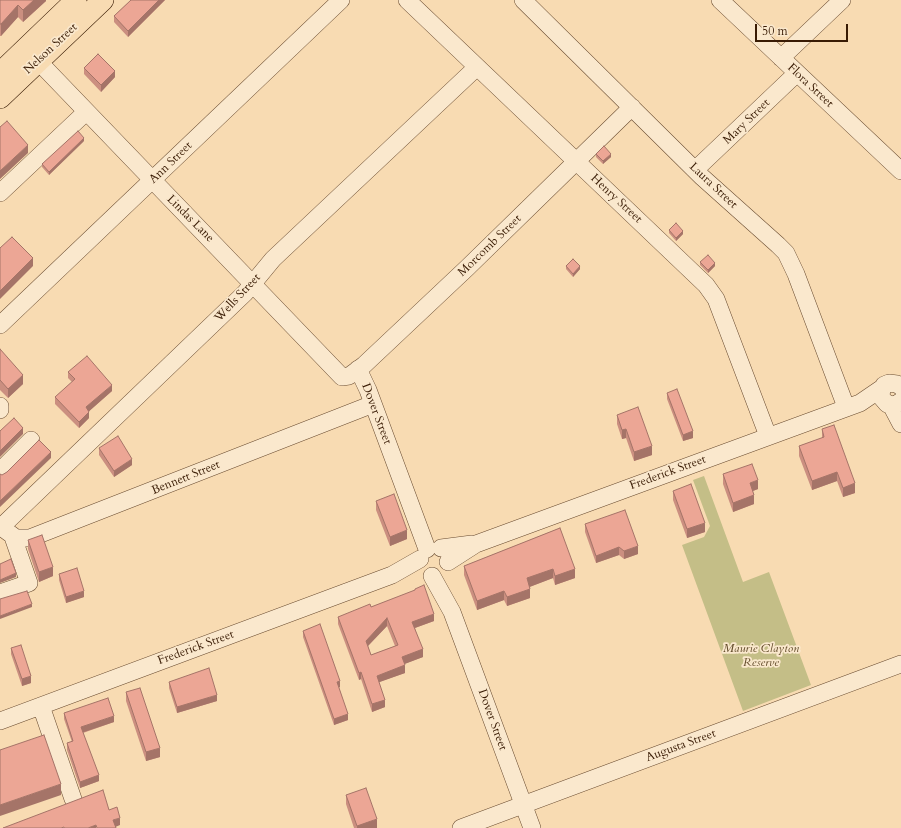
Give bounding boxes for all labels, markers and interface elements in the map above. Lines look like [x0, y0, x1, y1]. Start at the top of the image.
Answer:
scale bar [757, 16, 850, 42]
street label: Nelson Street [21, 20, 81, 78]
text: 50 m [762, 23, 788, 39]
street label: Flora Street [784, 61, 836, 111]
street label: Mary Street [721, 96, 773, 148]
street label: Ann Street [146, 139, 196, 187]
street label: Laura Street [686, 160, 740, 212]
street label: Henry Street [587, 172, 645, 226]
street label: Lindas Lane [163, 192, 217, 246]
street label: Morcomb Street [455, 212, 525, 280]
street label: Wells Street [212, 271, 264, 325]
street label: Dover Street [358, 381, 394, 447]
street label: Frederick Street [628, 453, 708, 493]
street label: Bennett Street [150, 458, 222, 498]
street label: Frederick Street [156, 628, 236, 668]
park label: Maurie Clayton Reserve [723, 642, 799, 670]
street label: Dover Street [474, 687, 510, 753]
street label: Augusta Street [644, 727, 718, 765]

